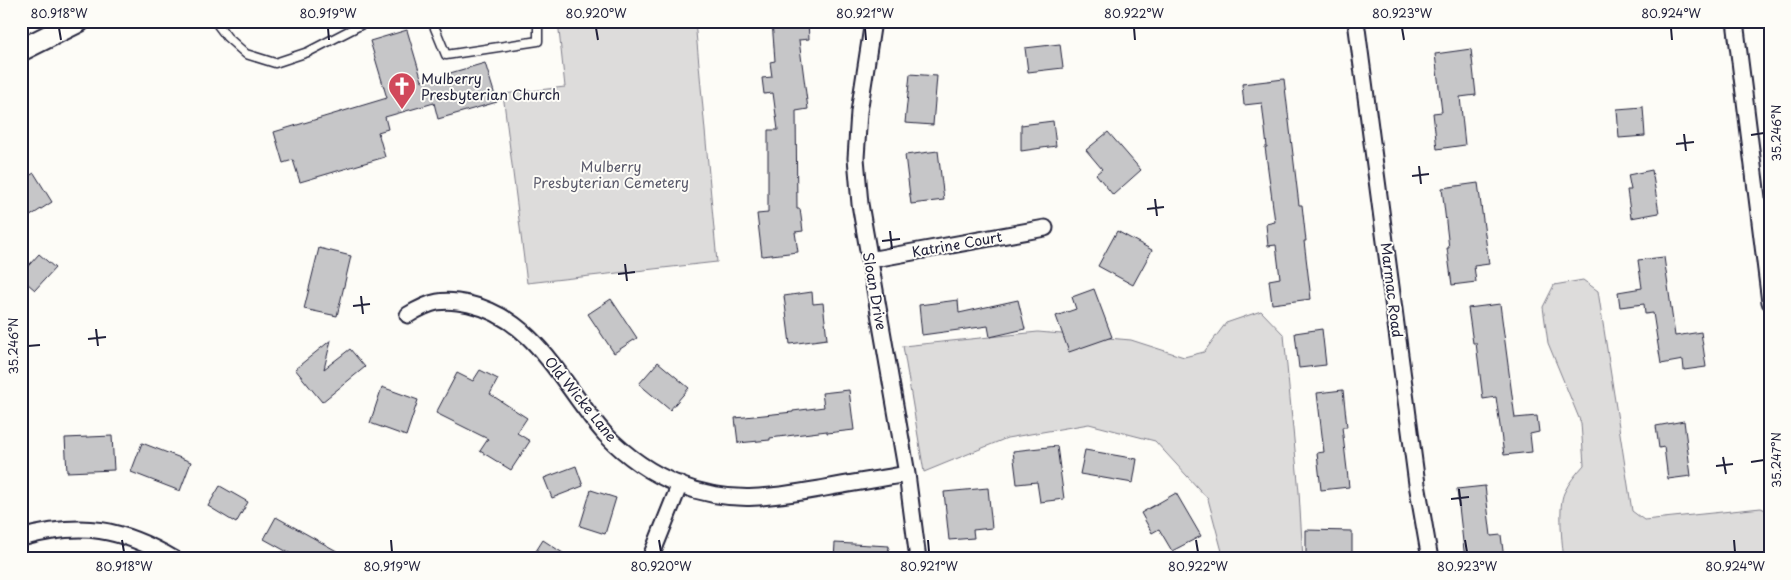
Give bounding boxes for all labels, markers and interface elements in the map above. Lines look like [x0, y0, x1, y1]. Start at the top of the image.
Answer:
text: 80.918°W [31, 4, 88, 22]
text: 80.919°W [299, 4, 357, 22]
text: 80.920°W [566, 4, 627, 22]
text: 80.921°W [836, 4, 895, 22]
text: 80.922°W [1104, 4, 1165, 22]
text: 80.923°W [1372, 4, 1433, 22]
text: 80.924°W [1641, 4, 1702, 22]
place label: Mulberry Presbyterian Church [421, 68, 560, 105]
church icon: Mulberry Presbyterian Church [387, 71, 417, 110]
text: 35.246°N [1767, 105, 1785, 161]
park label: Mulberry Presbyterian Cemetery [533, 156, 689, 193]
street label: Katrine Court [910, 226, 1004, 262]
street label: Marmac Road [1376, 241, 1408, 339]
street label: Sloan Drive [858, 250, 892, 332]
text: 35.246°N [4, 318, 22, 374]
street label: Old Wicke Lane [540, 352, 622, 446]
text: 35.247°N [1767, 432, 1785, 488]
text: 80.918°W [96, 557, 153, 575]
text: 80.919°W [363, 557, 421, 575]
text: 80.920°W [631, 557, 692, 575]
text: 80.921°W [900, 557, 959, 575]
text: 80.922°W [1168, 557, 1229, 575]
text: 80.923°W [1437, 557, 1498, 575]
text: 80.924°W [1705, 557, 1766, 575]

